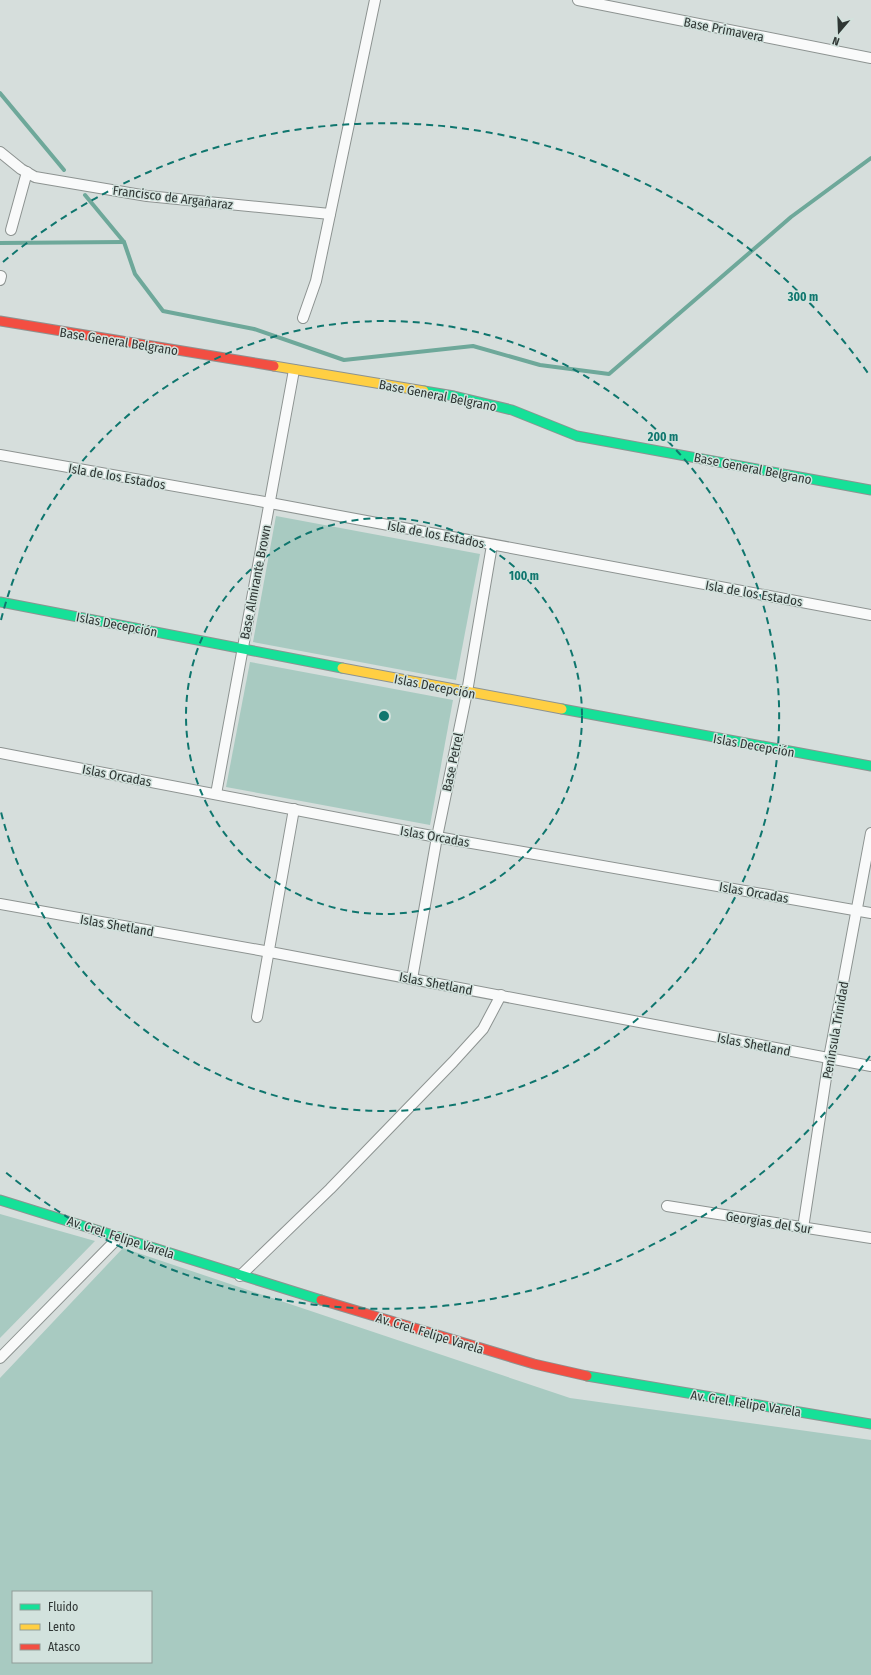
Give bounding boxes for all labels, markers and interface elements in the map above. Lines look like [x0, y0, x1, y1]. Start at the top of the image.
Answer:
north arrow [819, 12, 859, 52]
street label: Base Primavera [682, 14, 765, 45]
text: N [831, 34, 841, 48]
street label: Francisco de Argañaraz [112, 183, 234, 212]
text: 300 m [787, 290, 818, 304]
street label: Base General Belgrano [59, 325, 179, 358]
street label: Base General Belgrano [378, 377, 498, 414]
text: 200 m [647, 430, 678, 444]
street label: Base General Belgrano [693, 450, 813, 487]
street label: Isla de los Estados [67, 461, 167, 493]
street label: Isla de los Estados [386, 518, 486, 551]
street label: Base Almirante Brown [237, 524, 274, 641]
text: 100 m [509, 569, 539, 583]
street label: Isla de los Estados [704, 578, 804, 610]
street label: Islas Decepción [75, 609, 159, 640]
street label: Islas Decepción [393, 671, 477, 702]
centre of rings [377, 709, 391, 723]
street label: Base Petrel [439, 731, 466, 793]
street label: Islas Decepción [712, 731, 796, 760]
street label: Islas Orcadas [81, 761, 153, 790]
street label: Islas Orcadas [399, 823, 471, 850]
street label: Islas Orcadas [718, 879, 790, 906]
street label: Islas Shetland [79, 912, 155, 939]
street label: Islas Shetland [398, 969, 474, 998]
street label: Península Trinidad [820, 980, 851, 1080]
street label: Islas Shetland [716, 1030, 792, 1059]
street label: Georgias del Sur [725, 1208, 814, 1237]
street label: Av. Crel. Felipe Varela [65, 1213, 176, 1262]
street label: Av. Crel. Felipe Varela [374, 1310, 485, 1357]
street label: Av. Crel. Felipe Varela [690, 1387, 802, 1420]
legend [12, 1591, 152, 1663]
text: Fluido [48, 1600, 78, 1614]
text: Lento [48, 1620, 75, 1634]
text: Atasco [48, 1640, 80, 1654]

